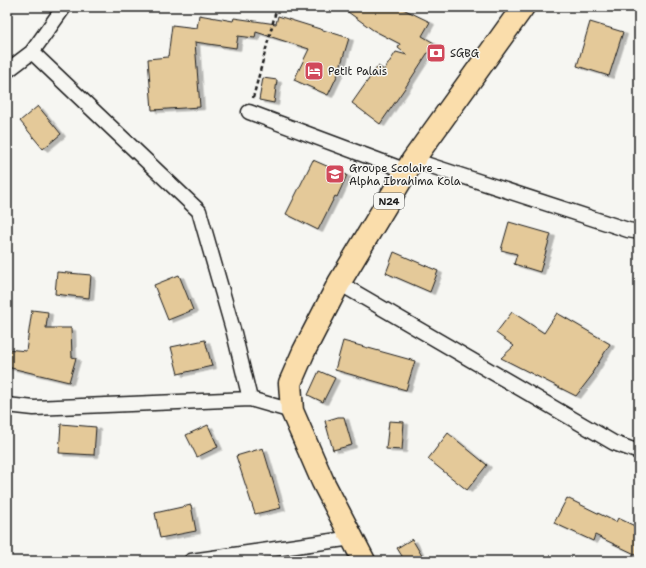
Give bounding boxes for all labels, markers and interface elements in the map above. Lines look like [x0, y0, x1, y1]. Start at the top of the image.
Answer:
bank icon: SGBG [425, 42, 447, 64]
place label: SGBG [450, 46, 480, 61]
hotel icon: Petit Palais [303, 60, 325, 82]
place label: Petit Palais [328, 64, 387, 79]
place label: Groupe Scolaire - Alpha Ibrahima Kola [349, 161, 461, 189]
school or university icon: Groupe Scolaire - Alpha Ibrahima Kola [324, 163, 346, 185]
road number: N24 [374, 193, 404, 209]

